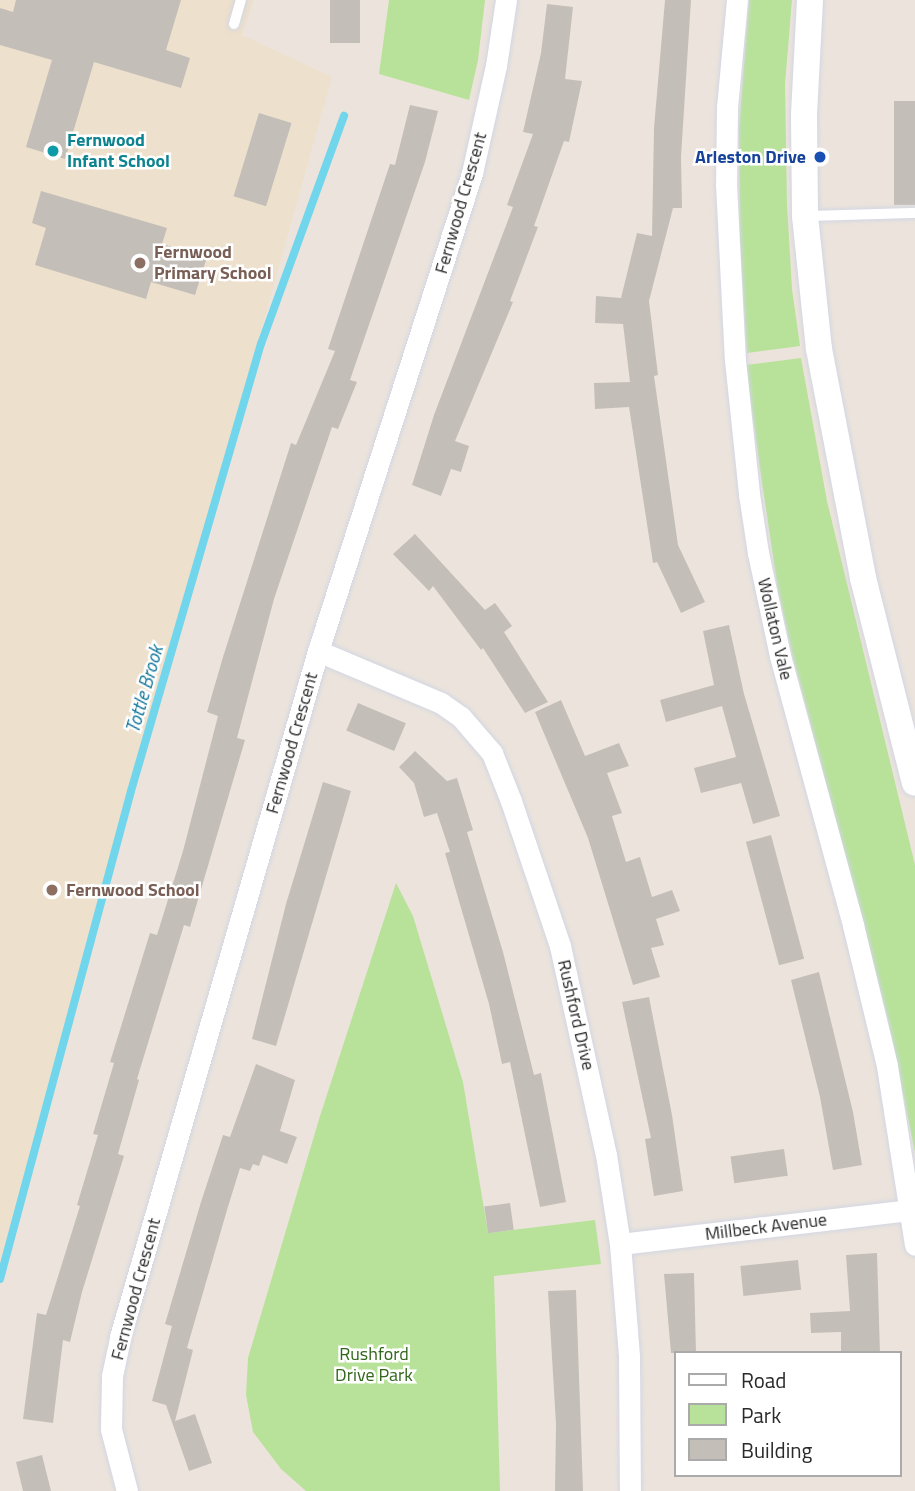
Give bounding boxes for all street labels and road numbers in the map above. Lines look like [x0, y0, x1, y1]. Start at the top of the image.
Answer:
street label: Fernwood Crescent [430, 130, 492, 276]
street label: Wollaton Vale [753, 576, 797, 682]
street label: Fernwood Crescent [261, 670, 323, 816]
street label: Rushford Drive [553, 958, 599, 1072]
street label: Millbeck Avenue [704, 1209, 828, 1245]
street label: Fernwood Crescent [107, 1216, 165, 1362]

